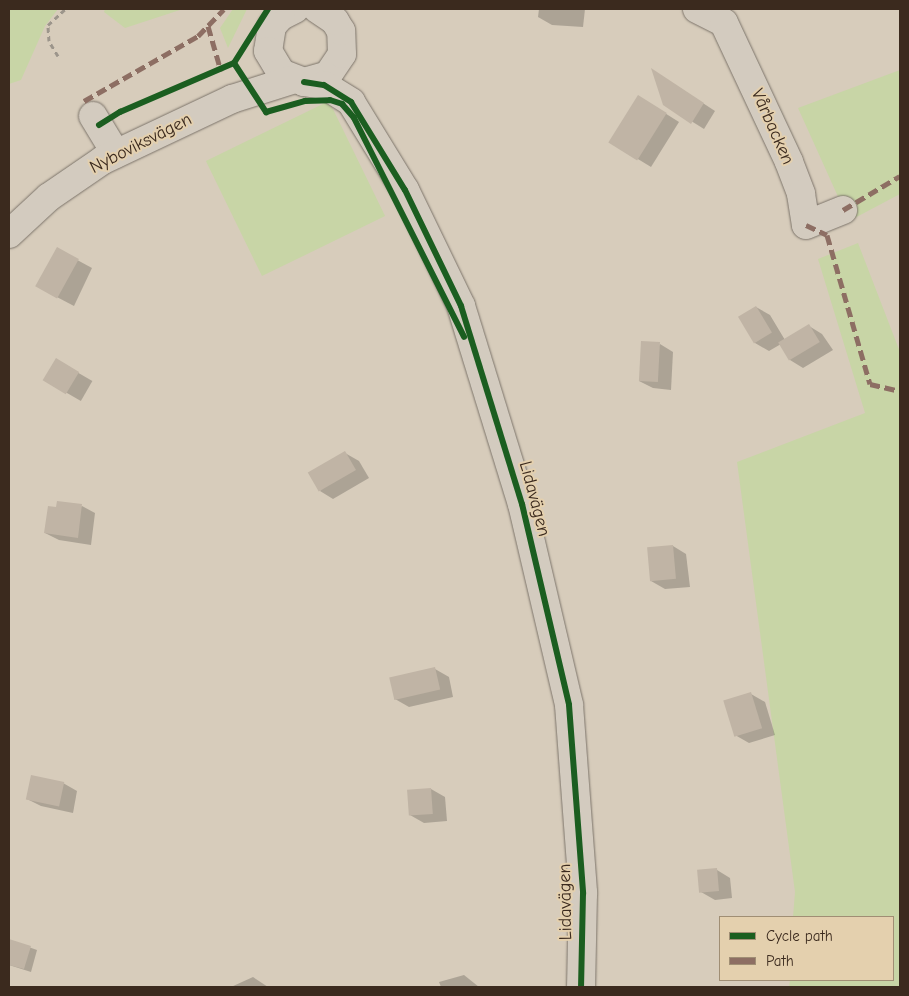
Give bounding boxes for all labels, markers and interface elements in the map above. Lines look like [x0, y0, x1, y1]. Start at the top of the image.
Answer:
street label: Vårbacken [746, 86, 798, 168]
street label: Nyboviksvägen [86, 109, 196, 179]
street label: Lidavägen [514, 459, 554, 539]
street label: Lidavägen [555, 863, 577, 941]
legend [719, 916, 894, 981]
text: Cycle path [766, 927, 833, 945]
text: Path [766, 952, 794, 970]

